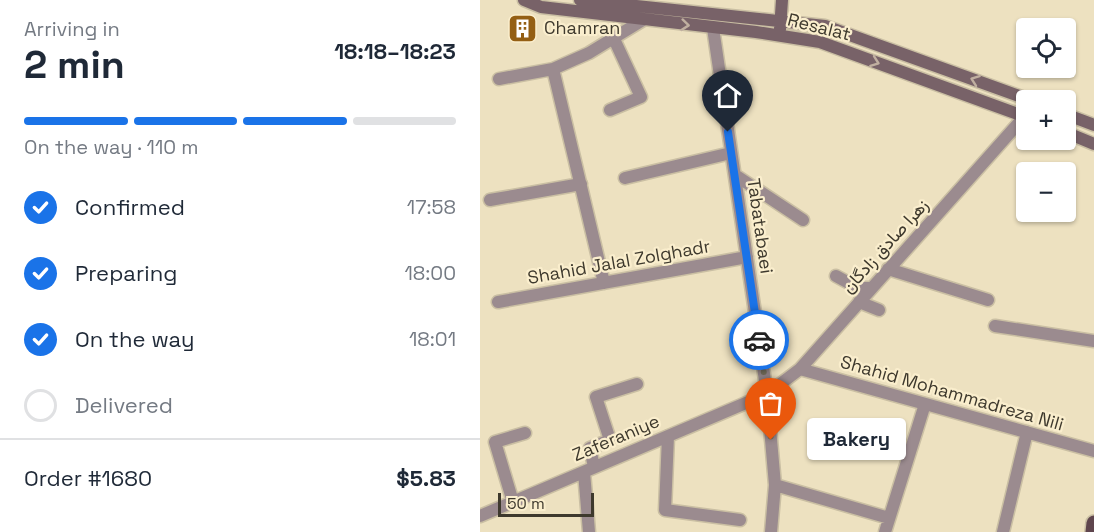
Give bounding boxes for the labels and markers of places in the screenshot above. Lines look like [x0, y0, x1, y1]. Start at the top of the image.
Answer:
building icon: Chamran [507, 12, 539, 44]
place label: Chamran [544, 16, 620, 39]
pin [702, 70, 753, 132]
pin [745, 378, 796, 440]
callout: Bakery [807, 419, 906, 461]

